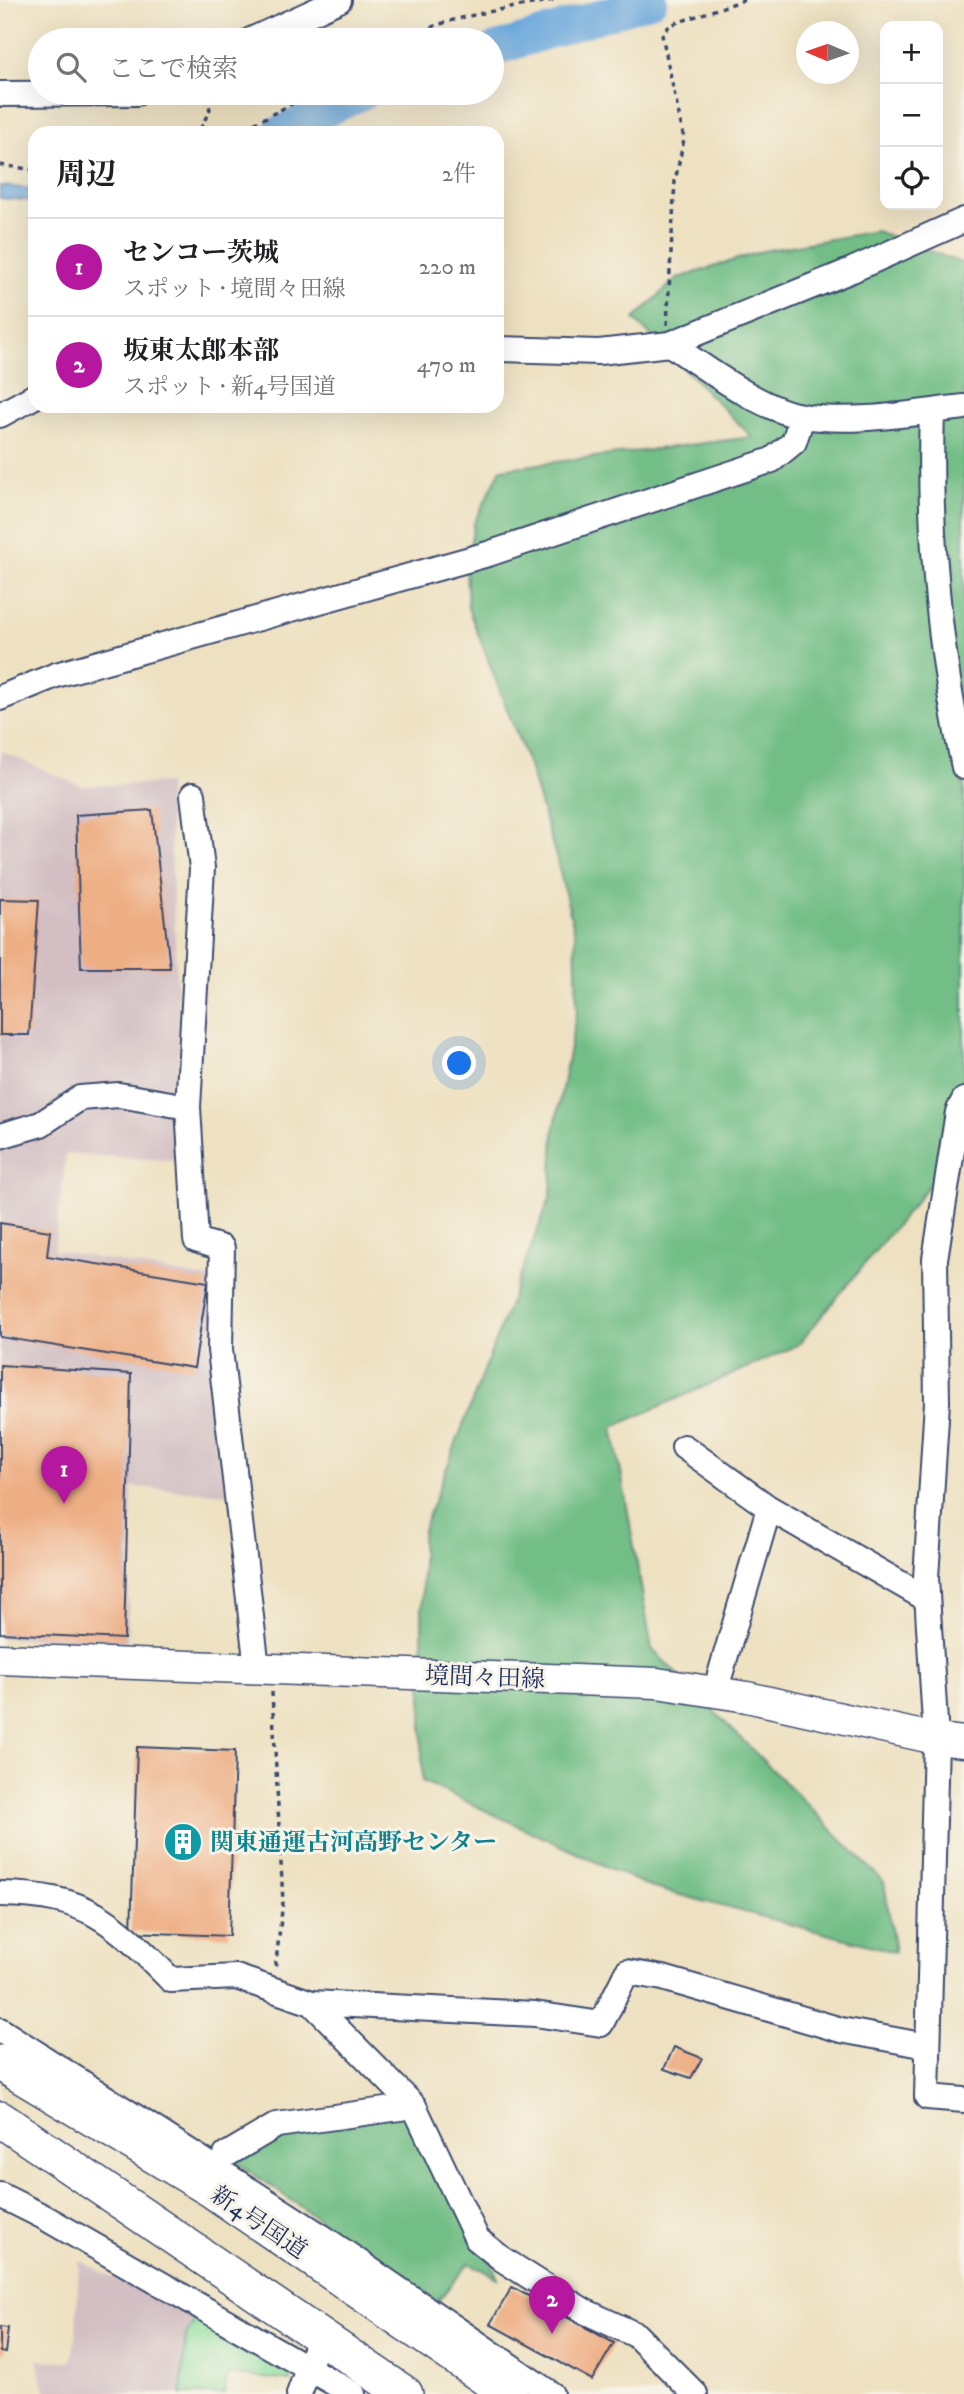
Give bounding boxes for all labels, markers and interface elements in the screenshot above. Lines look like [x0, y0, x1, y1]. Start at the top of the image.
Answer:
north arrow [796, 21, 859, 84]
map controls [880, 21, 943, 210]
button: + [880, 21, 943, 84]
search box [28, 28, 504, 105]
icon: search [52, 48, 90, 86]
text: ここで検索 [108, 53, 238, 86]
button: − [880, 84, 943, 147]
button: locate [880, 147, 943, 210]
text: 周辺 [56, 157, 116, 194]
text: 2件 [442, 160, 476, 189]
text: センコー茨城 [123, 237, 279, 270]
text: 1 [75, 253, 83, 282]
text: 220 m [419, 253, 476, 282]
text: スポット · 境間々田線 [123, 275, 345, 304]
text: 坂東太郎本部 [123, 335, 279, 368]
text: 2 [73, 351, 85, 380]
text: 470 m [417, 351, 476, 380]
text: スポット · 新4号国道 [123, 373, 336, 402]
your location [442, 1046, 476, 1080]
pin: 1 [41, 1446, 87, 1504]
street label: 境間々田線 [424, 1661, 545, 1695]
building icon: 関東通運古河高野センター [162, 1821, 204, 1863]
place label: 関東通運古河高野センター [210, 1828, 497, 1858]
street label: 新4号国道 [205, 2180, 312, 2266]
pin: 2 [529, 2276, 575, 2334]

